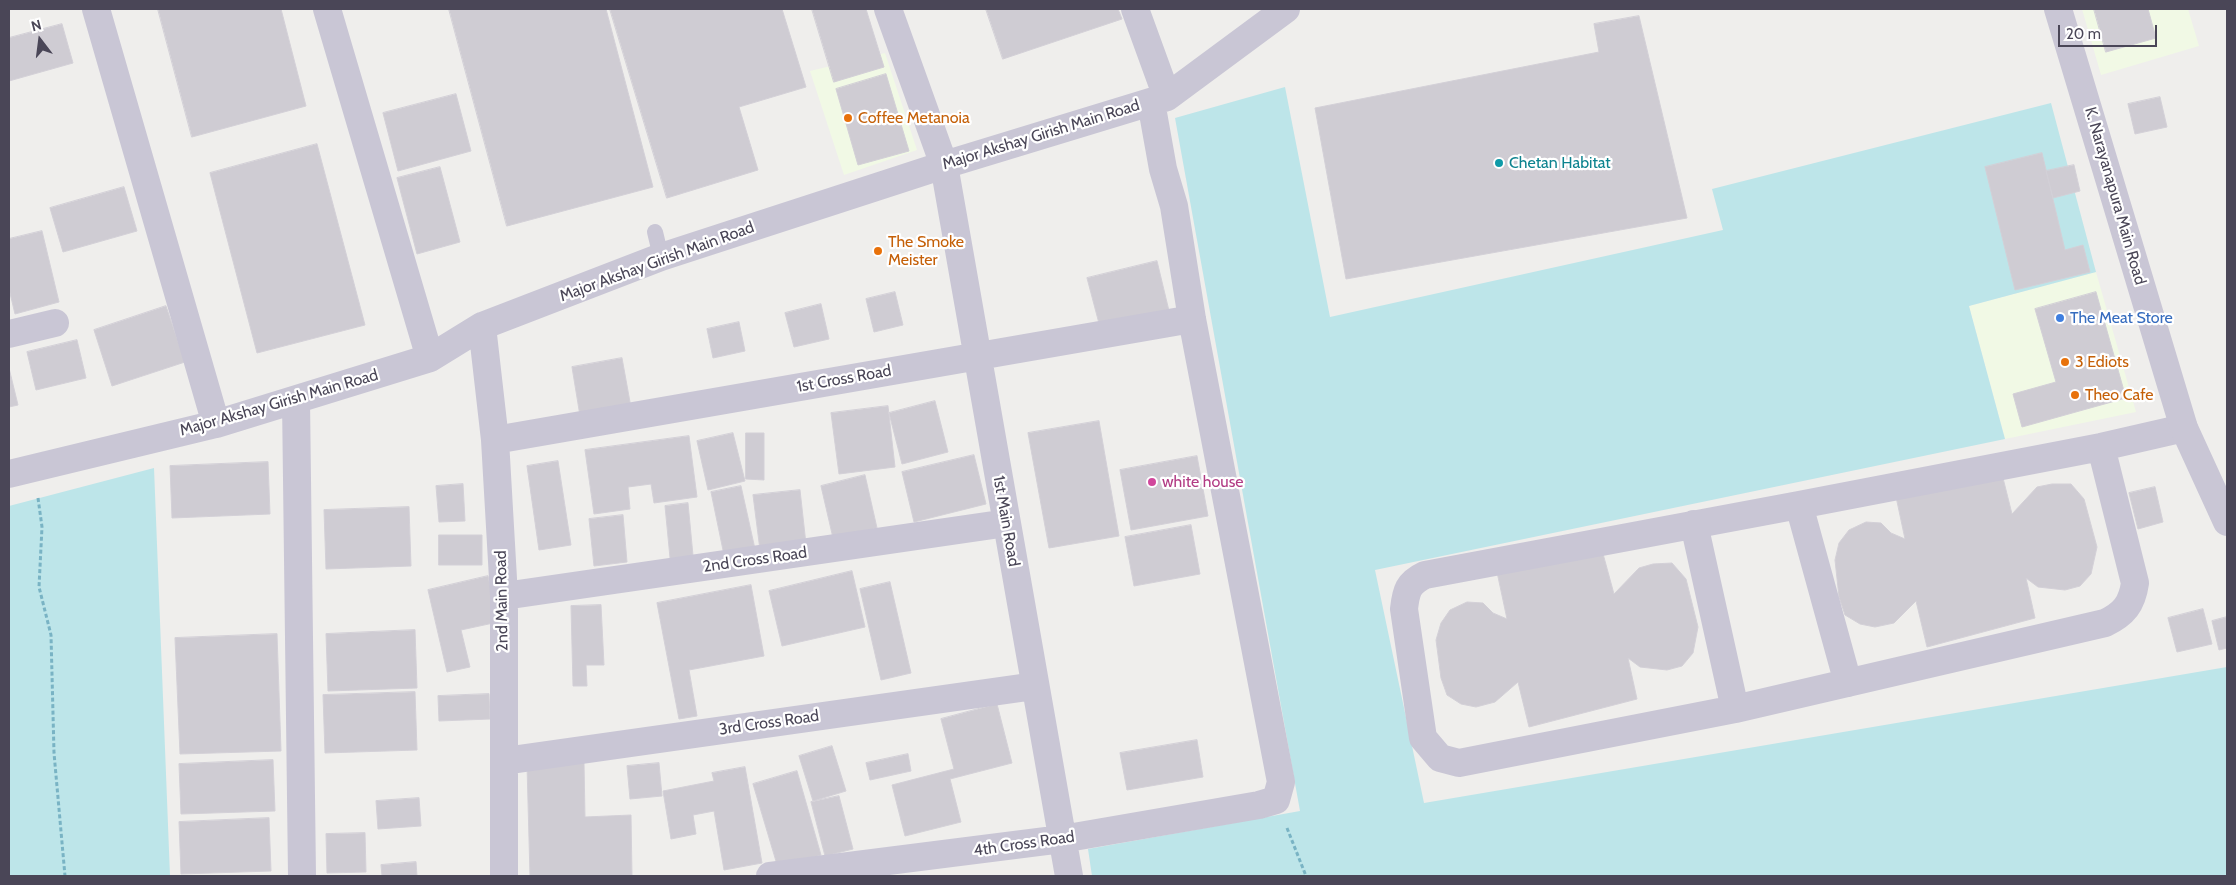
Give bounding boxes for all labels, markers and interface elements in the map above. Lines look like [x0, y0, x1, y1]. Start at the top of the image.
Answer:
north arrow [15, 15, 65, 65]
scale bar [2061, 15, 2160, 47]
text: N [29, 16, 43, 35]
text: 20 m [2066, 25, 2101, 43]
street label: Major Akshay Girish Main Road [940, 96, 1142, 174]
street label: K. Narayanapura Main Road [2080, 105, 2150, 287]
place label: Coffee Metanoia [858, 108, 970, 128]
marker: Coffee Metanoia [842, 112, 854, 124]
place label: Chetan Habitat [1509, 153, 1611, 173]
marker: Chetan Habitat [1493, 157, 1505, 169]
street label: Major Akshay Girish Main Road [557, 218, 757, 306]
place label: The Smoke Meister [888, 232, 964, 270]
marker: The Smoke Meister [872, 245, 884, 257]
place label: The Meat Store [2070, 308, 2173, 328]
marker: The Meat Store [2054, 312, 2066, 324]
place label: 3 Ediots [2075, 352, 2129, 372]
marker: 3 Ediots [2059, 356, 2071, 368]
street label: 1st Cross Road [795, 361, 893, 397]
street label: Major Akshay Girish Main Road [178, 365, 380, 441]
place label: Theo Cafe [2085, 385, 2153, 405]
marker: Theo Cafe [2069, 389, 2081, 401]
place label: white house [1162, 472, 1243, 492]
street label: 1st Main Road [989, 474, 1023, 568]
marker: white house [1146, 476, 1158, 488]
street label: 2nd Cross Road [702, 543, 808, 577]
street label: 2nd Main Road [492, 550, 512, 652]
street label: 3rd Cross Road [718, 706, 820, 740]
street label: 4th Cross Road [972, 827, 1076, 861]

